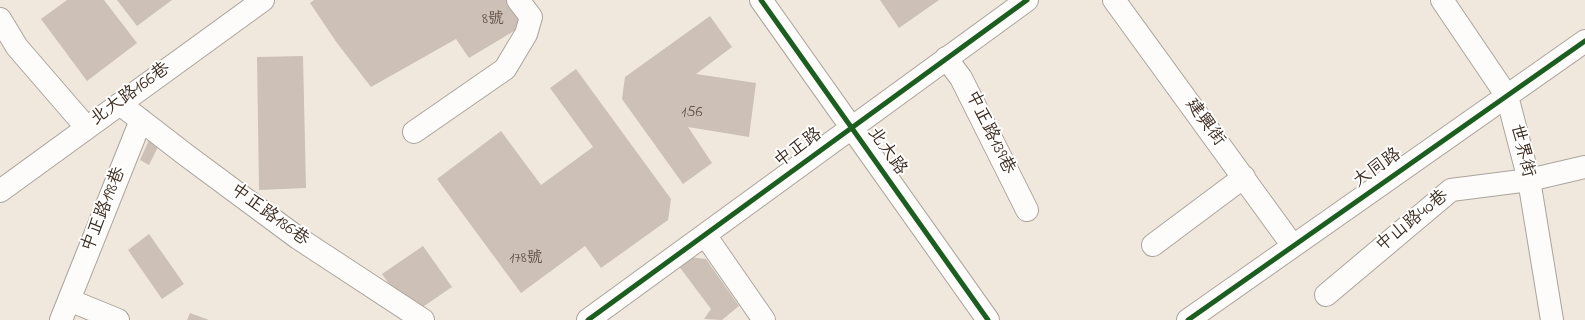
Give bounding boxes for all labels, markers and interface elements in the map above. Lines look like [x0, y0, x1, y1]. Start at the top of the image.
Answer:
house number: 8號 [482, 10, 504, 30]
street label: 北大路166巷 [87, 59, 175, 131]
street label: 中正路139巷 [959, 88, 1019, 178]
street label: 建興街 [1179, 95, 1229, 151]
house number: 156 [681, 103, 703, 123]
street label: 世界街 [1504, 122, 1538, 180]
street label: 中正路 [771, 124, 827, 174]
street label: 北大路 [862, 124, 910, 180]
street label: 大同路 [1350, 145, 1406, 193]
street label: 中正路198巷 [78, 164, 132, 256]
street label: 中正路186巷 [225, 180, 313, 252]
street label: 中山路40巷 [1372, 186, 1454, 258]
house number: 178號 [509, 249, 543, 269]

